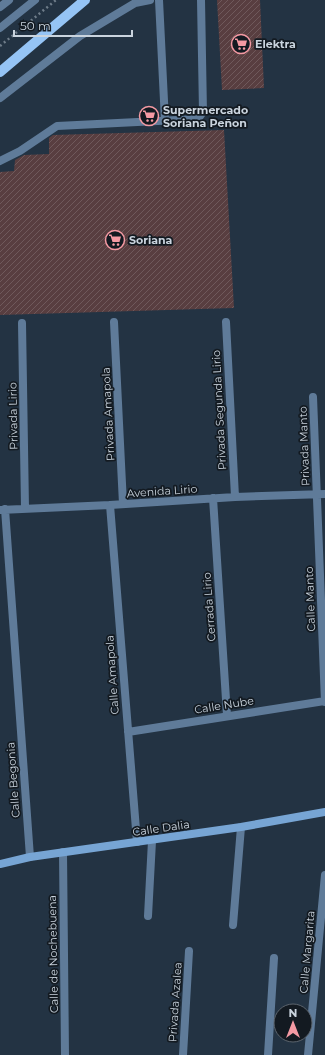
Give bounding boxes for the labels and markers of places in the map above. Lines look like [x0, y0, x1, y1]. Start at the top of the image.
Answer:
supermarket icon: Elektra [230, 33, 252, 55]
place label: Elektra [255, 37, 296, 51]
place label: Supermercado Soriana Peñon [163, 103, 248, 130]
supermarket icon: Supermercado Soriana Peñon [138, 105, 160, 127]
supermarket icon: Soriana [104, 229, 126, 251]
place label: Soriana [129, 233, 173, 247]

